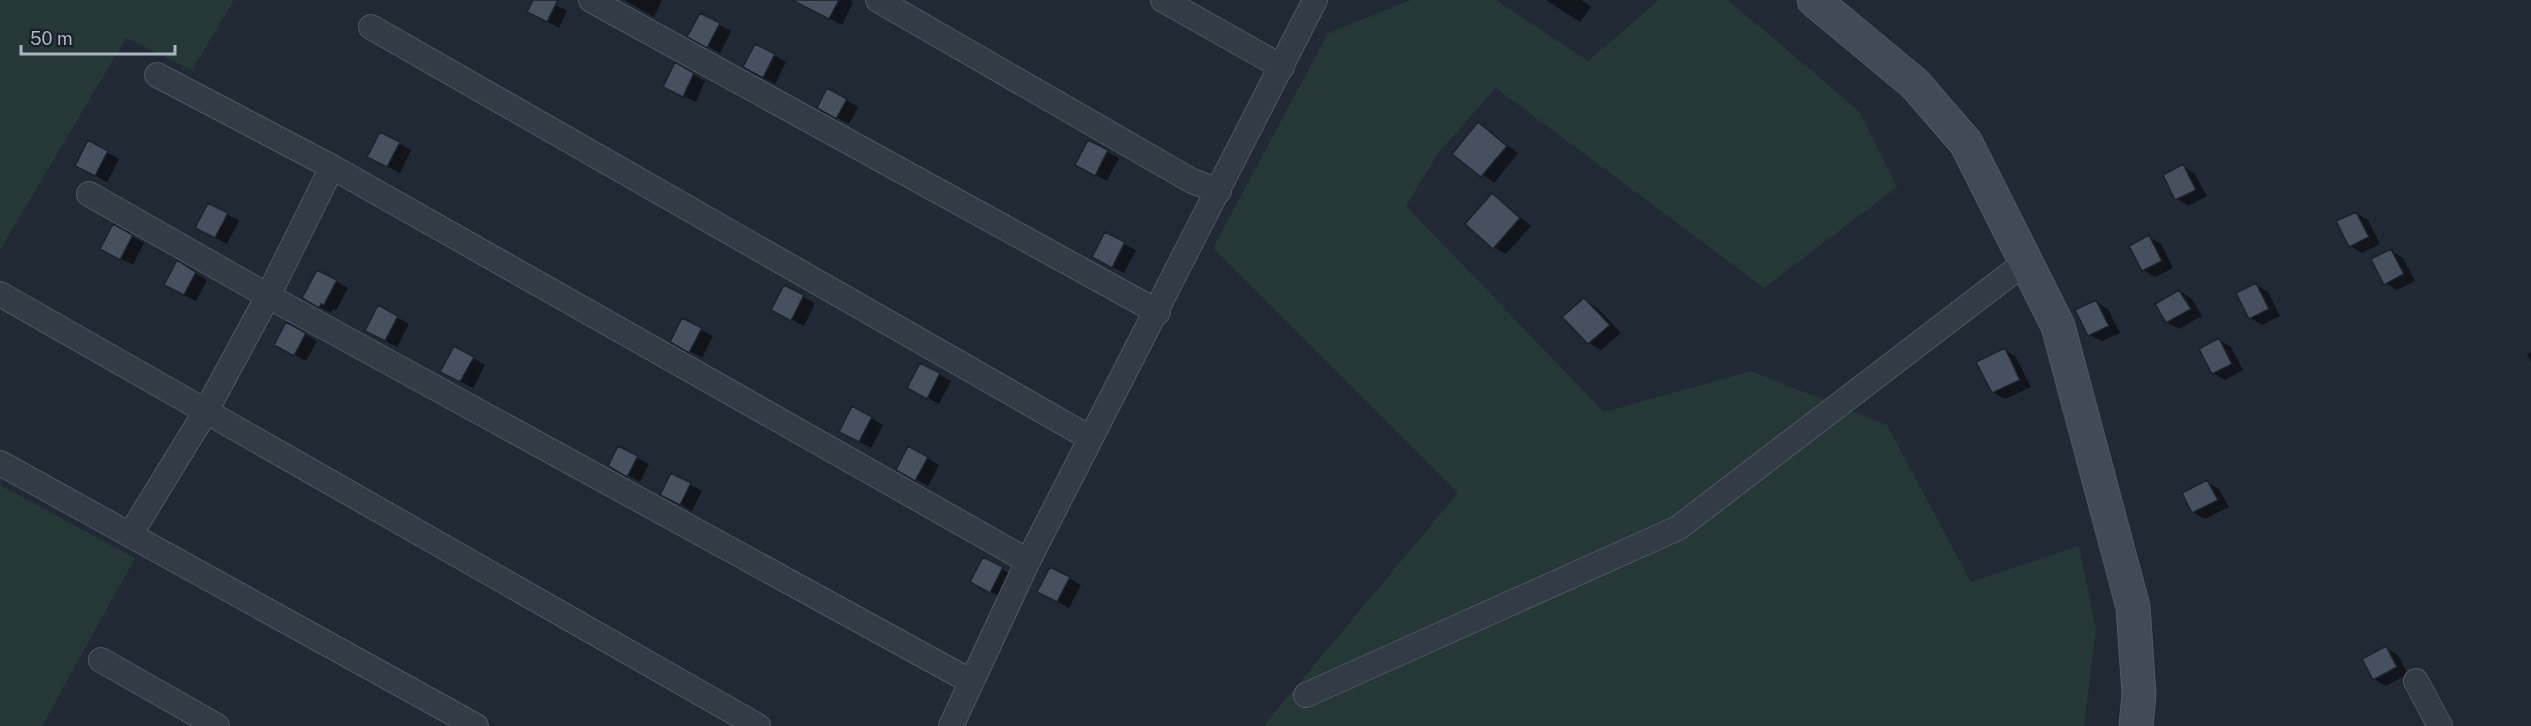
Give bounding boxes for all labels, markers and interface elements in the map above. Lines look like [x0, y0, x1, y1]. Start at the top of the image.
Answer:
scale bar [21, 18, 176, 56]
text: 50 m [30, 28, 73, 49]

